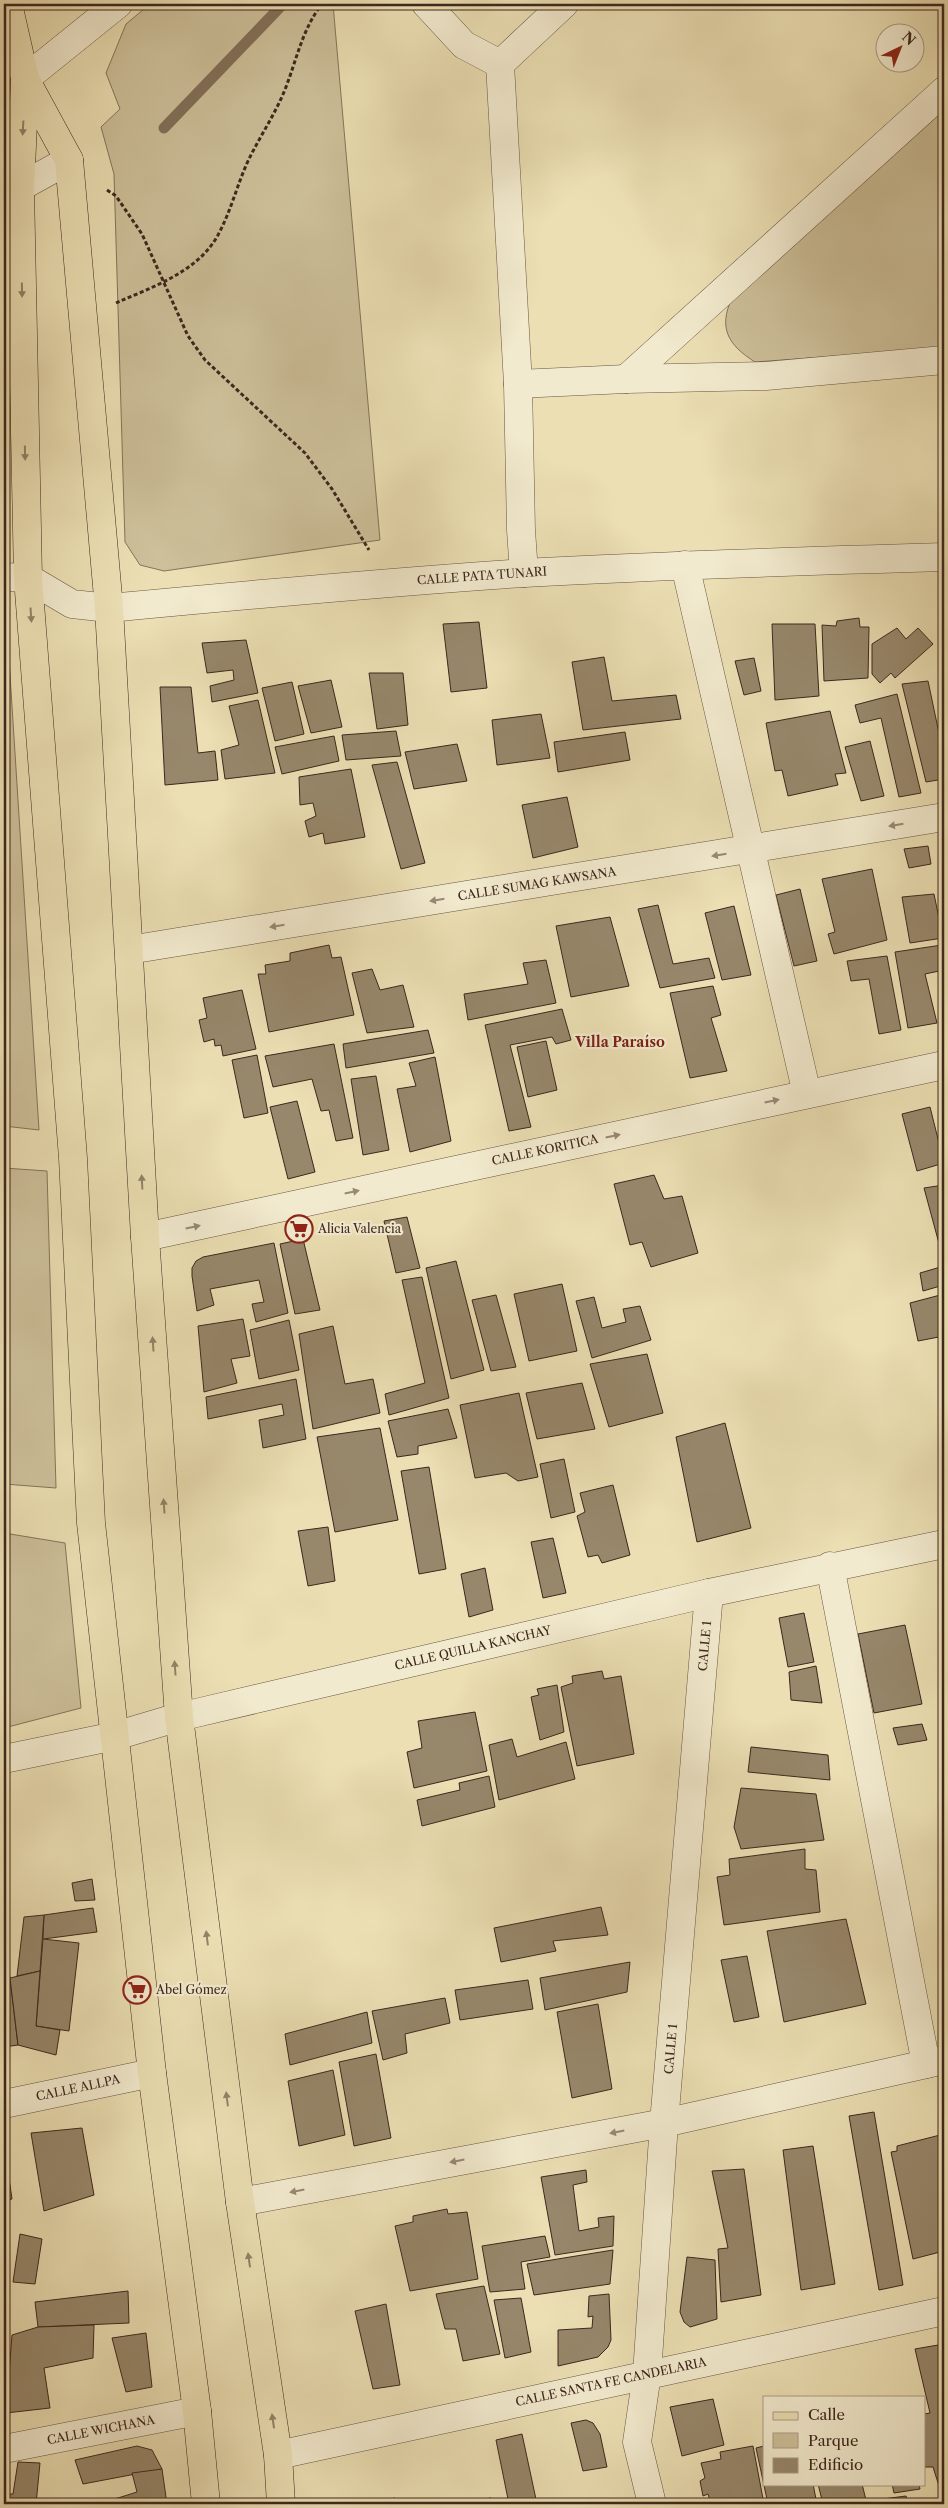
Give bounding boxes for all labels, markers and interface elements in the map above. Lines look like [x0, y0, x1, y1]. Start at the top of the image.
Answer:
north arrow [876, 22, 926, 72]
text: N [898, 28, 919, 49]
one-way arrow [18, 120, 26, 136]
one-way arrow [18, 282, 26, 298]
one-way arrow [22, 445, 30, 461]
street label: CALLE PATA TUNARI [416, 563, 547, 588]
one-way arrow [27, 607, 35, 623]
one-way arrow [888, 822, 904, 830]
one-way arrow [710, 851, 726, 859]
street label: CALLE SUMAG KAWSANA [457, 863, 618, 903]
one-way arrow [429, 896, 445, 904]
one-way arrow [268, 922, 284, 930]
district label: Villa Paraíso [574, 1033, 665, 1051]
one-way arrow [764, 1097, 780, 1105]
street label: CALLE KORITICA [490, 1131, 601, 1168]
one-way arrow [606, 1131, 622, 1139]
one-way arrow [138, 1174, 146, 1190]
one-way arrow [344, 1188, 359, 1196]
supermarket icon: Alicia Valencia [284, 1214, 314, 1244]
place label: Alicia Valencia [317, 1221, 402, 1236]
one-way arrow [185, 1222, 201, 1230]
one-way arrow [148, 1336, 156, 1352]
one-way arrow [160, 1498, 168, 1514]
street label: CALLE 1 [695, 1620, 714, 1672]
street label: CALLE QUILLA KANCHAY [393, 1622, 553, 1673]
one-way arrow [171, 1660, 179, 1676]
one-way arrow [203, 1930, 211, 1946]
supermarket icon: Abel Gómez [122, 1975, 152, 2005]
place label: Abel Gómez [155, 1982, 227, 1997]
street label: CALLE 1 [661, 2023, 680, 2075]
street label: CALLE ALLPA [34, 2071, 122, 2104]
one-way arrow [223, 2091, 231, 2107]
one-way arrow [608, 2128, 624, 2136]
one-way arrow [448, 2158, 464, 2166]
one-way arrow [289, 2188, 305, 2196]
one-way arrow [245, 2252, 253, 2268]
street label: CALLE SANTA FE CANDELARIA [514, 2354, 709, 2409]
legend [763, 2396, 926, 2486]
text: Calle [808, 2405, 845, 2424]
street label: CALLE WICHANA [46, 2411, 157, 2447]
one-way arrow [268, 2413, 276, 2429]
text: Parque [808, 2431, 858, 2450]
text: Edificio [808, 2455, 863, 2474]

